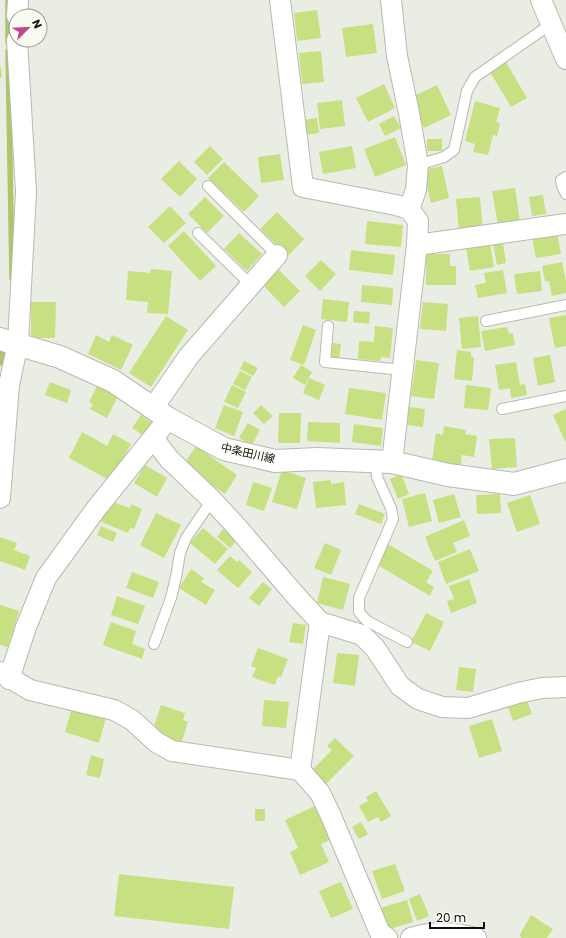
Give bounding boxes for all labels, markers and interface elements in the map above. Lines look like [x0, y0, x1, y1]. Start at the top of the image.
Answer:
north arrow [8, 8, 48, 48]
text: N [28, 17, 46, 31]
street label: 中条田川線 [219, 439, 277, 467]
scale bar [430, 904, 484, 930]
text: 20 m [436, 909, 466, 926]

